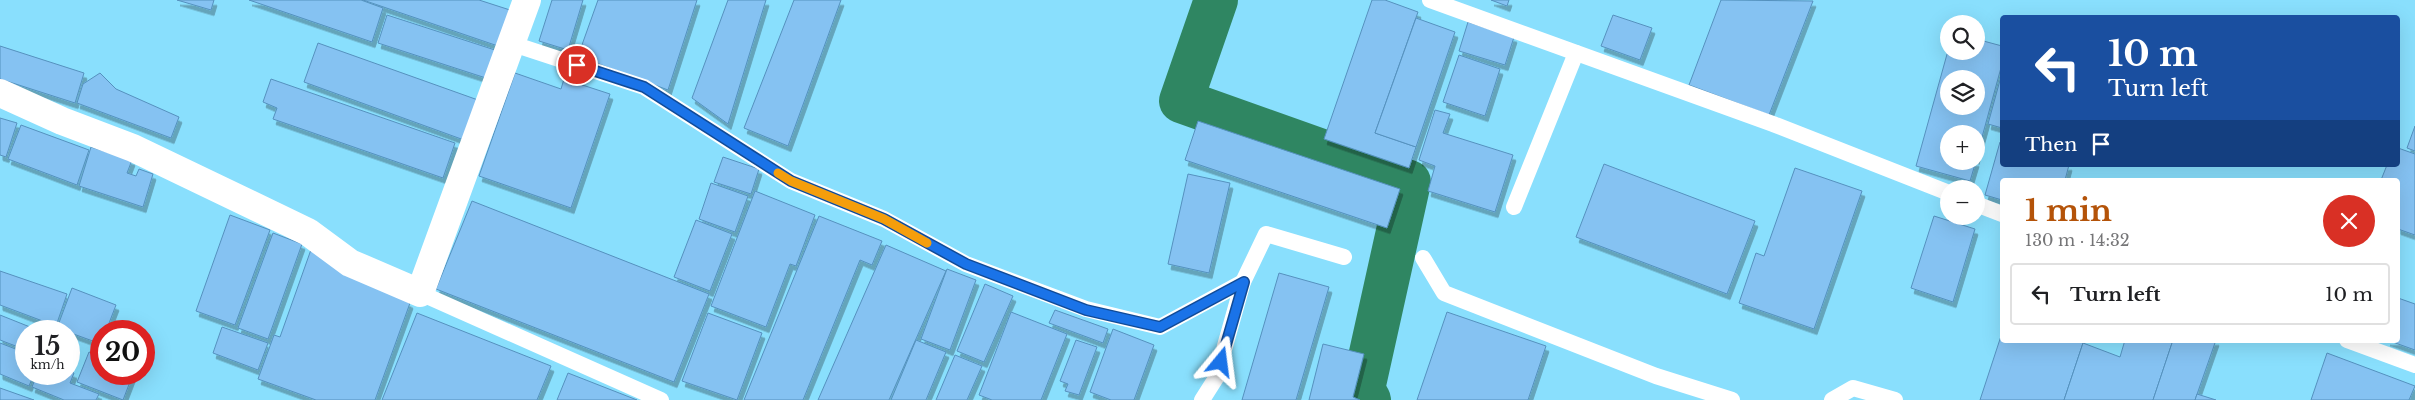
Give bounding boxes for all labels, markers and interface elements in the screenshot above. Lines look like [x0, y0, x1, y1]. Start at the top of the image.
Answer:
map controls [1940, 15, 1985, 225]
button: search [1940, 15, 1985, 60]
text: 10 m [2108, 32, 2198, 75]
icon: left [2025, 35, 2090, 100]
pin [556, 44, 598, 86]
icon: arrive [563, 51, 591, 79]
button: layers [1940, 70, 1985, 115]
text: Turn left [2108, 75, 2208, 102]
button: + [1940, 125, 1985, 170]
icon: arrive [2087, 130, 2115, 158]
text: Then [2025, 133, 2077, 156]
button: − [1940, 180, 1985, 225]
text: 1 min [2025, 192, 2112, 229]
button: close [2323, 195, 2375, 247]
text: 130 m · 14:32 [2025, 230, 2130, 250]
icon: left [2027, 280, 2055, 308]
text: Turn left [2070, 283, 2161, 306]
text: 10 m [2325, 283, 2373, 306]
speed limit sign: 20 [90, 320, 155, 385]
text: 15 [35, 331, 60, 362]
position arrow [1194, 335, 1246, 387]
text: km/h [30, 357, 65, 372]

